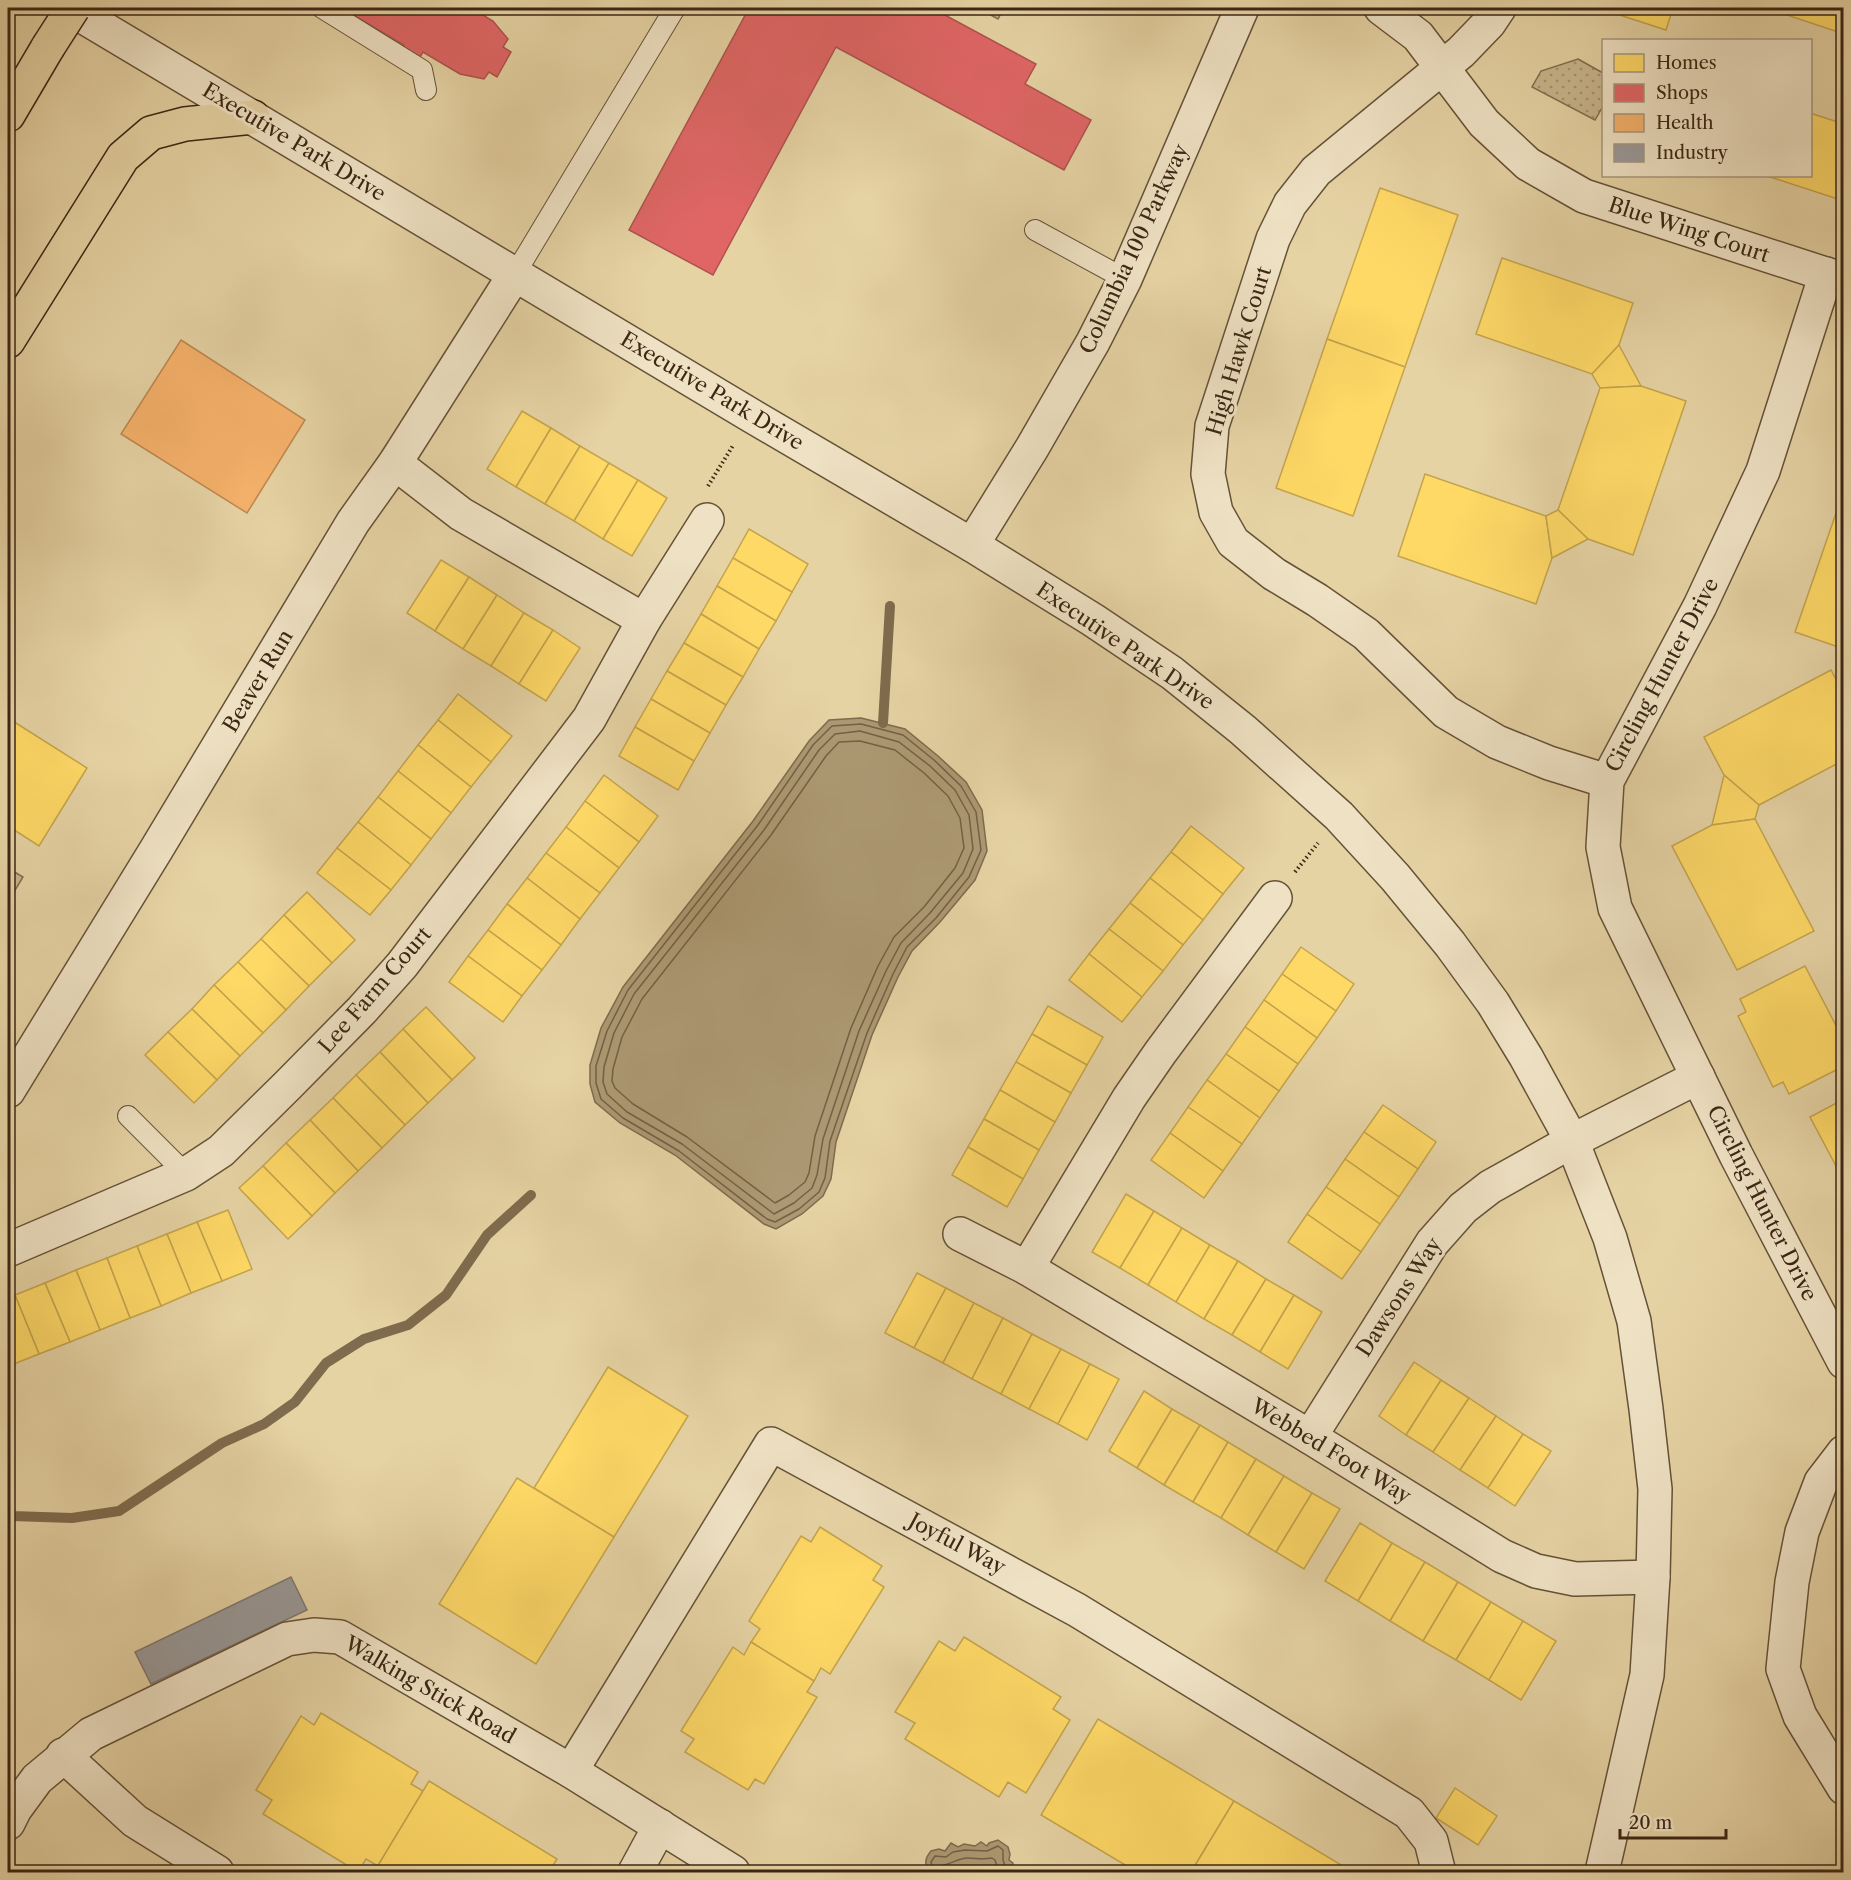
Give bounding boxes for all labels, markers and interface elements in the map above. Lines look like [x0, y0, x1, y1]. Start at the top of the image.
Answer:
legend [1602, 39, 1812, 177]
text: Homes [1656, 52, 1717, 74]
street label: Executive Park Drive [198, 77, 390, 206]
text: Shops [1656, 82, 1708, 104]
text: Health [1656, 112, 1714, 134]
street label: Columbia 100 Parkway [1074, 140, 1193, 358]
text: Industry [1656, 142, 1729, 164]
street label: Blue Wing Court [1606, 192, 1773, 268]
street label: High Hawk Court [1201, 263, 1276, 438]
street label: Executive Park Drive [616, 326, 808, 455]
street label: Circling Hunter Drive [1600, 573, 1723, 776]
street label: Executive Park Drive [1032, 577, 1219, 714]
street label: Beaver Run [217, 625, 298, 736]
street label: Lee Farm Court [313, 921, 437, 1058]
street label: Circling Hunter Drive [1702, 1101, 1823, 1305]
street label: Dawsons Way [1351, 1232, 1447, 1361]
street label: Webbed Foot Way [1246, 1392, 1416, 1508]
street label: Joyful Way [902, 1506, 1010, 1580]
street label: Walking Stick Road [339, 1630, 520, 1749]
scale bar [1620, 1802, 1726, 1840]
text: 20 m [1629, 1812, 1673, 1834]

